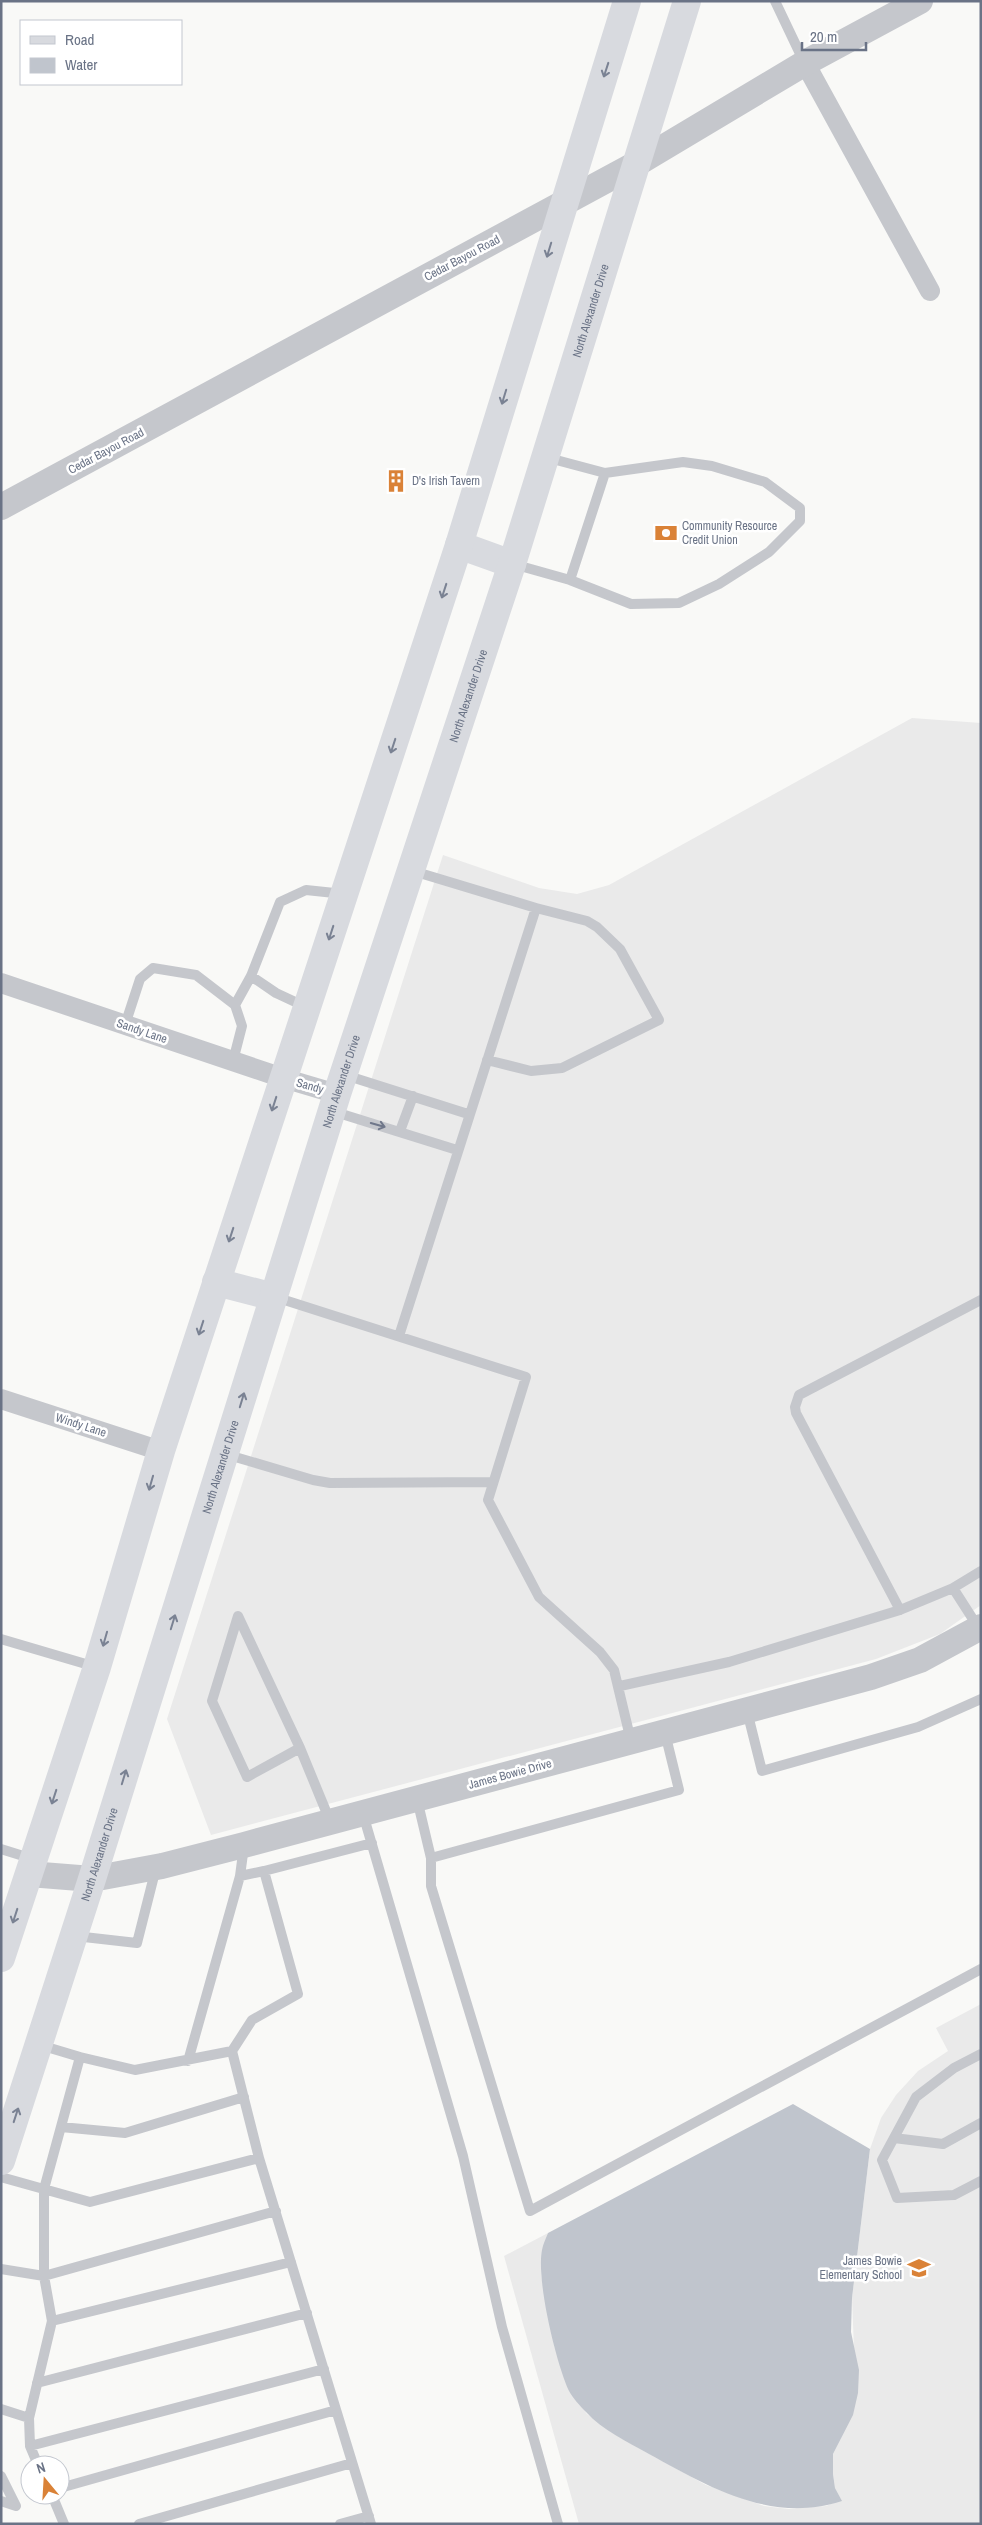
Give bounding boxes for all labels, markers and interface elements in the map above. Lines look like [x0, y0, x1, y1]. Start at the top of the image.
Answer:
legend [20, 20, 182, 85]
scale bar [802, 20, 866, 52]
text: 20 m [810, 26, 837, 47]
text: Road [65, 29, 94, 50]
text: Water [65, 54, 97, 75]
one-way arrow [601, 61, 610, 77]
street label: Cedar Bayou Road [421, 231, 503, 285]
one-way arrow [544, 241, 554, 257]
street label: North Alexander Drive [569, 262, 613, 359]
one-way arrow [499, 389, 509, 405]
street label: Cedar Bayou Road [65, 424, 147, 478]
building icon: D's Irish Tavern [383, 468, 409, 494]
place label: D's Irish Tavern [412, 473, 480, 489]
place label: Community Resource Credit Union [682, 518, 777, 548]
bank icon: Community Resource Credit Union [653, 520, 679, 546]
one-way arrow [439, 583, 448, 599]
street label: North Alexander Drive [446, 647, 491, 744]
one-way arrow [388, 737, 397, 753]
one-way arrow [325, 925, 335, 941]
street label: Sandy Lane [115, 1015, 169, 1047]
street label: North Alexander Drive [319, 1033, 364, 1130]
street label: Sandy [294, 1074, 326, 1098]
one-way arrow [269, 1096, 279, 1112]
one-way arrow [370, 1120, 386, 1130]
one-way arrow [226, 1227, 236, 1243]
one-way arrow [196, 1320, 205, 1335]
one-way arrow [237, 1392, 247, 1408]
street label: Windy Lane [54, 1409, 108, 1441]
street label: North Alexander Drive [199, 1418, 243, 1516]
one-way arrow [146, 1474, 156, 1490]
one-way arrow [168, 1614, 178, 1630]
one-way arrow [100, 1630, 110, 1646]
street label: James Bowie Drive [467, 1755, 553, 1793]
one-way arrow [120, 1769, 130, 1785]
one-way arrow [49, 1789, 58, 1804]
street label: North Alexander Drive [77, 1806, 122, 1903]
one-way arrow [10, 1908, 19, 1923]
one-way arrow [12, 2107, 22, 2123]
place label: James Bowie Elementary School [819, 2253, 902, 2283]
school or university icon: James Bowie Elementary School [906, 2255, 932, 2281]
north arrow [20, 2455, 70, 2505]
text: N [34, 2458, 48, 2477]

